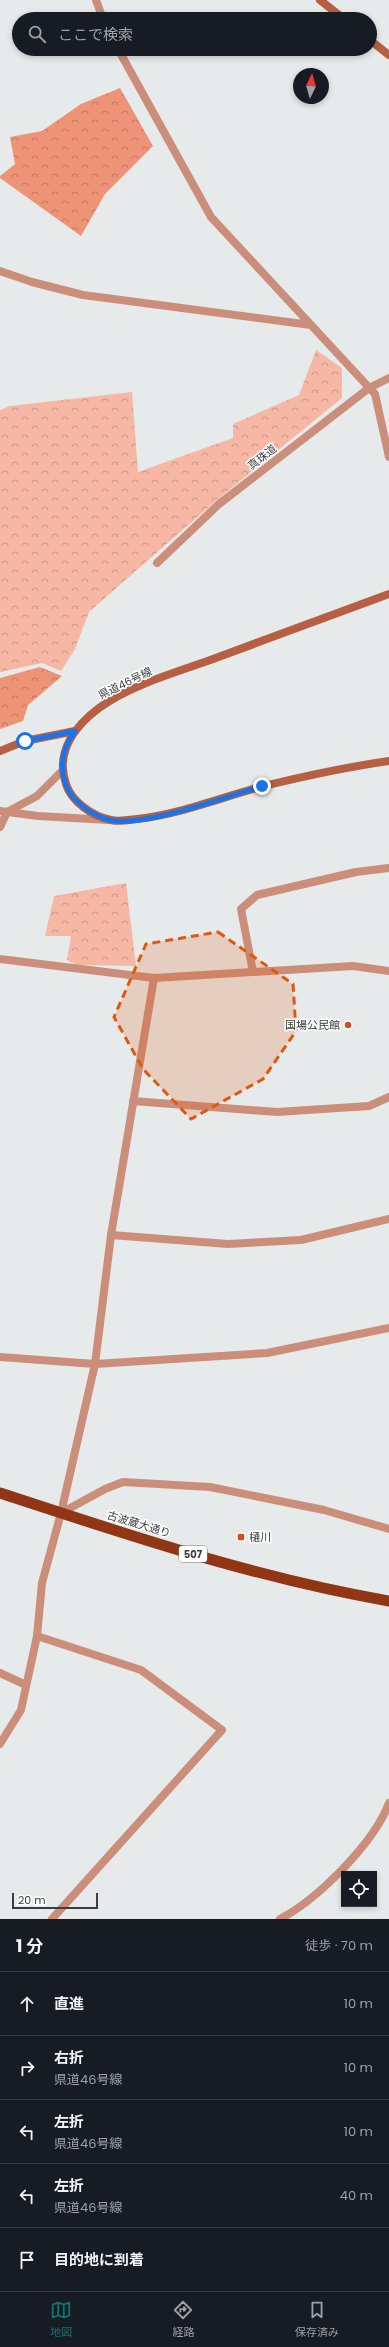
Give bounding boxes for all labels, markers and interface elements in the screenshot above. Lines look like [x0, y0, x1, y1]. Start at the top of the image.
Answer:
search box [12, 12, 377, 56]
icon: search [26, 23, 48, 45]
text: ここで検索 [58, 24, 133, 45]
north arrow [293, 68, 329, 104]
street label: 真珠道 [244, 441, 280, 473]
street label: 県道46号線 [95, 663, 155, 703]
route start [16, 732, 34, 750]
route end [253, 777, 271, 795]
place label: 国場公民館 [285, 1017, 340, 1033]
marker: 国場公民館 [343, 1020, 353, 1030]
street label: 古波蔵大通り [105, 1507, 173, 1541]
place label: 樋川 [249, 1529, 271, 1545]
marker: 樋川 [236, 1532, 246, 1542]
road number: 507 [179, 1546, 207, 1562]
map controls [341, 1871, 377, 1907]
button: locate [341, 1871, 377, 1907]
scale bar [12, 1891, 98, 1910]
text: 20 m [18, 1892, 46, 1908]
text: 1 分 [16, 1934, 43, 1958]
text: 徒歩 · 70 m [305, 1936, 373, 1955]
icon: ahead [16, 1993, 38, 2015]
text: 直進 [54, 1993, 84, 2014]
text: 10 m [344, 1994, 373, 2013]
text: 右折 [54, 2047, 84, 2068]
icon: right [16, 2057, 38, 2079]
text: 10 m [344, 2058, 373, 2077]
text: 県道46号線 [54, 2070, 122, 2089]
text: 左折 [54, 2111, 84, 2132]
icon: left [16, 2121, 38, 2143]
text: 10 m [344, 2122, 373, 2141]
text: 県道46号線 [54, 2134, 122, 2153]
text: 左折 [54, 2175, 84, 2196]
icon: left [16, 2185, 38, 2207]
text: 40 m [340, 2186, 373, 2205]
text: 県道46号線 [54, 2198, 122, 2217]
icon: arrive [16, 2249, 38, 2271]
text: 目的地に到着 [54, 2249, 144, 2270]
tab: 地図 [50, 2299, 72, 2341]
tab: 経路 [172, 2299, 194, 2341]
tab: 保存済み [295, 2299, 339, 2341]

